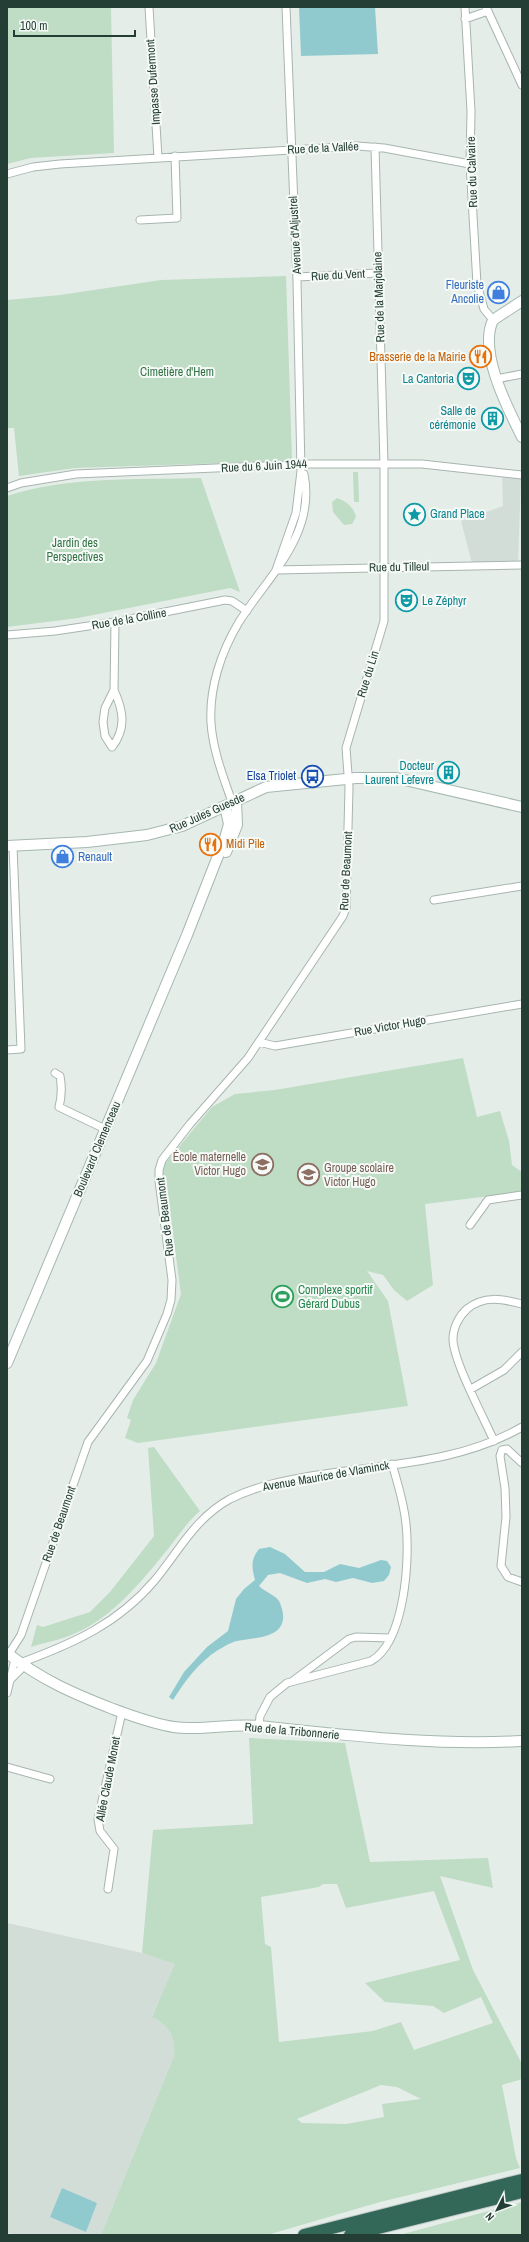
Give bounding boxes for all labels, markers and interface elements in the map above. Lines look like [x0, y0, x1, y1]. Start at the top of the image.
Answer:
scale bar [14, 12, 135, 38]
text: 100 m [20, 18, 47, 34]
street label: Impasse Dufermont [142, 38, 164, 125]
street label: Rue du Calvaire [463, 136, 481, 208]
street label: Rue de la Vallée [287, 138, 359, 158]
street label: Avenue d'Aljustrel [285, 195, 305, 276]
street label: Rue de la Marjolaine [369, 251, 389, 343]
street label: Rue du Vent [311, 266, 366, 284]
place label: Fleuriste Ancolie [446, 277, 484, 307]
shop icon: Fleuriste Ancolie [486, 279, 512, 305]
restaurant icon: Brasserie de la Mairie [468, 344, 494, 370]
place label: Brasserie de la Mairie [369, 349, 466, 365]
park label: Cimetière d'Hem [140, 364, 214, 380]
theatre icon: La Cantoria [456, 366, 482, 392]
place label: La Cantoria [403, 371, 455, 387]
place label: Salle de cérémonie [430, 403, 476, 433]
building icon: Salle de cérémonie [479, 405, 505, 431]
street label: Rue du 6 Juin 1944 [221, 456, 308, 476]
place icon: Grand Place [401, 501, 427, 527]
place label: Grand Place [430, 506, 485, 522]
park label: Jardin des Perspectives [47, 535, 104, 565]
street label: Rue du Tilleul [369, 558, 429, 576]
theatre icon: Le Zéphyr [394, 588, 420, 614]
place label: Le Zéphyr [422, 593, 467, 609]
street label: Rue de la Colline [90, 605, 168, 633]
street label: Rue du Lin [353, 649, 383, 699]
place label: Docteur Laurent Lefevre [365, 758, 435, 788]
building icon: Docteur Laurent Lefevre [436, 760, 462, 786]
bus stop icon: Elsa Triolet [299, 763, 325, 789]
place label: Elsa Triolet [247, 768, 296, 784]
street label: Rue Jules Guesde [167, 789, 247, 837]
restaurant icon: Midi Pile [198, 831, 224, 857]
street label: Rue de Beaumont [336, 831, 356, 911]
place label: Midi Pile [226, 836, 265, 852]
shop icon: Renault [50, 844, 76, 870]
place label: Renault [78, 849, 112, 865]
street label: Rue Victor Hugo [353, 1012, 427, 1040]
street label: Boulevard Clemenceau [70, 1099, 124, 1199]
place label: École maternelle Victor Hugo [173, 1149, 246, 1179]
school or university icon: École maternelle Victor Hugo [249, 1151, 275, 1177]
place label: Groupe scolaire Victor Hugo [324, 1160, 394, 1190]
school or university icon: Groupe scolaire Victor Hugo [296, 1162, 322, 1188]
street label: Rue de Beaumont [152, 1176, 178, 1257]
place label: Complexe sportif Gérard Dubus [298, 1282, 373, 1312]
sports icon: Complexe sportif Gérard Dubus [270, 1284, 296, 1310]
street label: Avenue Maurice de Vlaminck [260, 1457, 391, 1495]
street label: Rue de Beaumont [39, 1484, 80, 1564]
street label: Rue de la Tribonnerie [244, 1719, 340, 1743]
street label: Allée Claude Monet [92, 1735, 124, 1824]
north arrow [477, 2190, 517, 2230]
text: N [482, 2210, 497, 2224]

